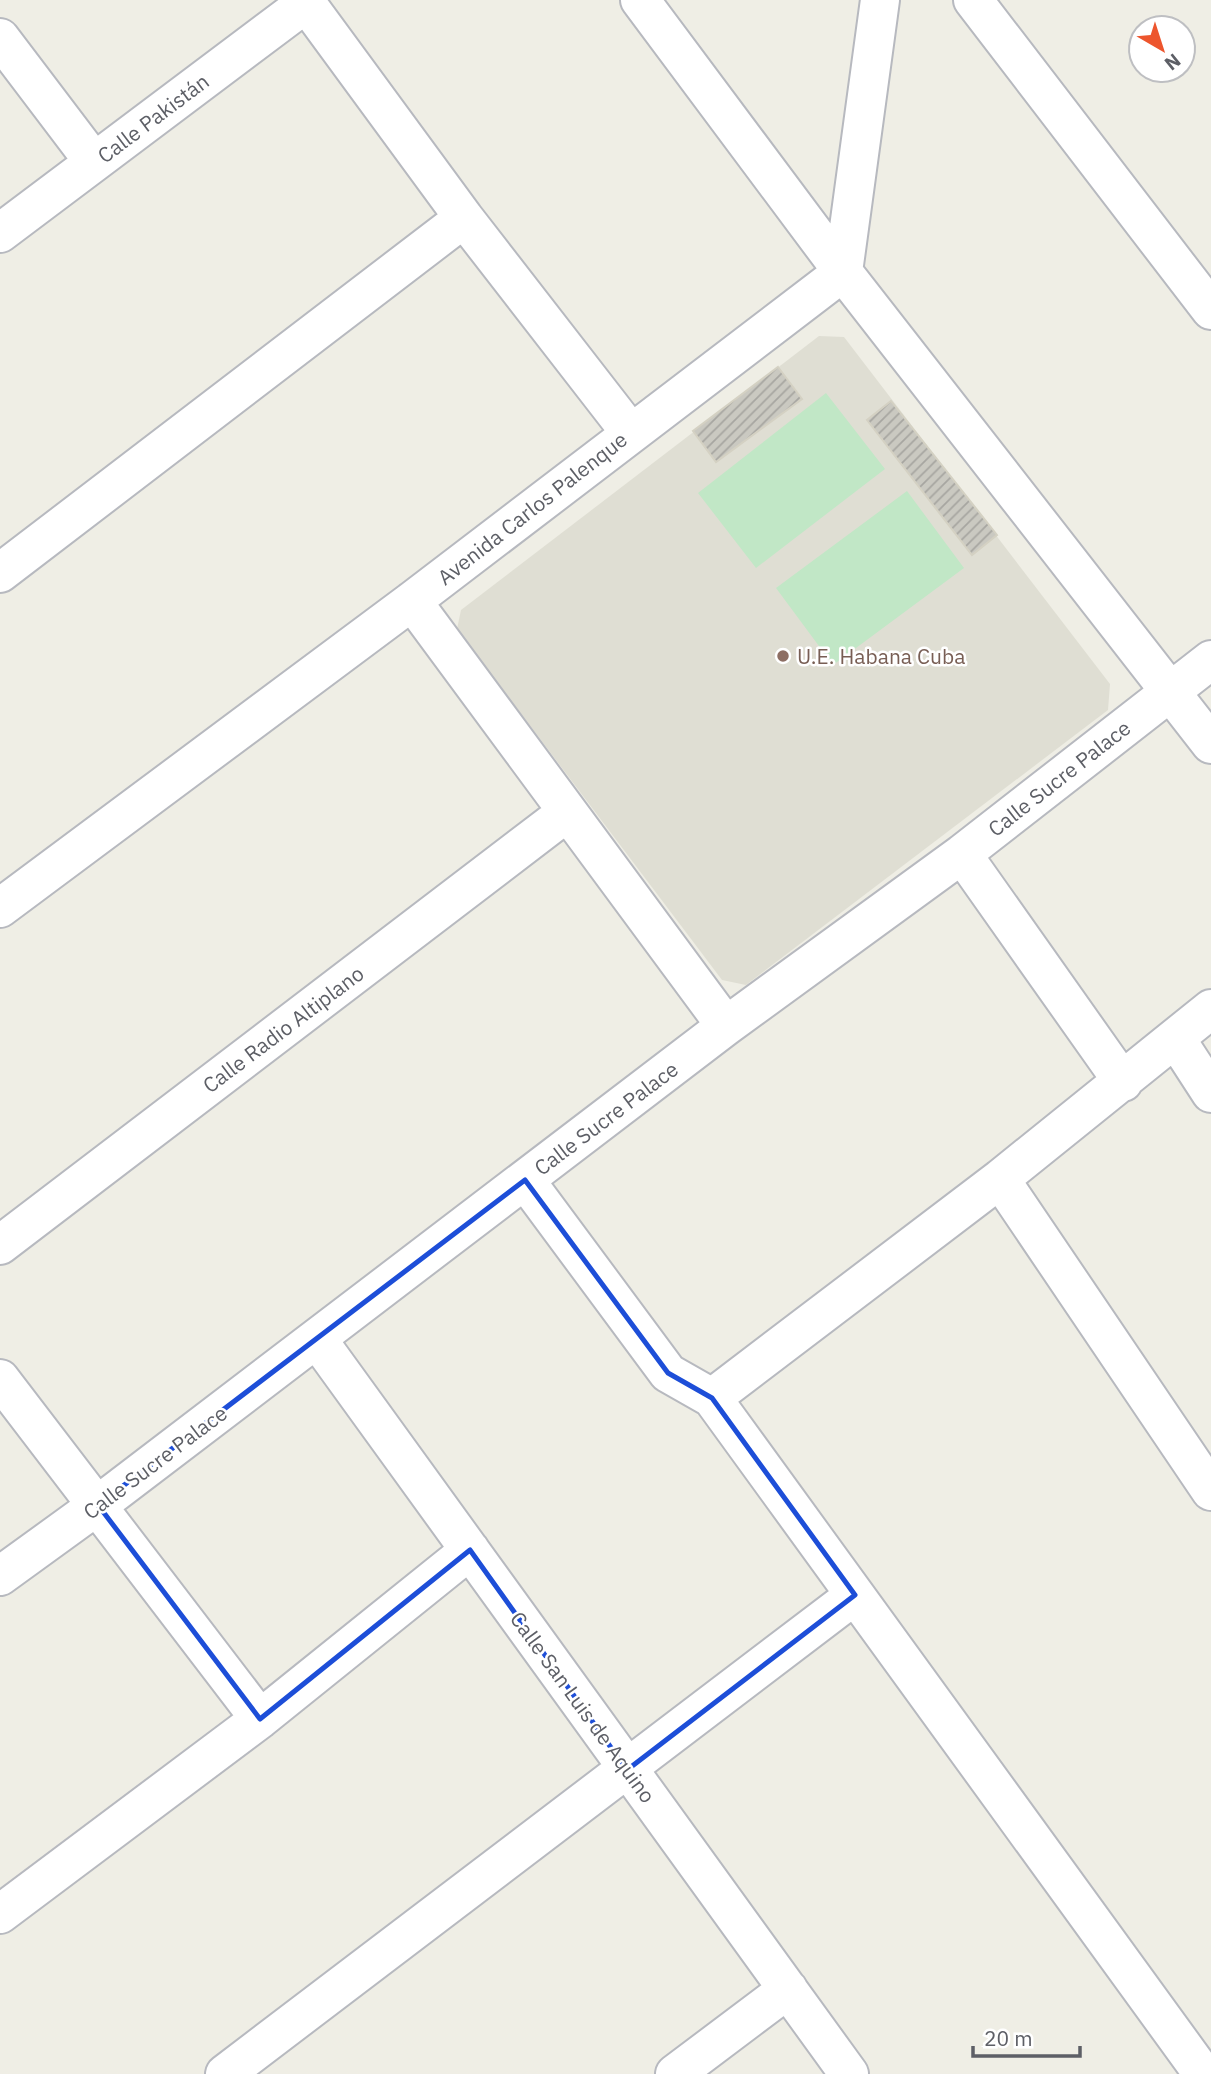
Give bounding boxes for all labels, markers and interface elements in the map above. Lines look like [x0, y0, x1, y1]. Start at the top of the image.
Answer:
north arrow [1127, 14, 1197, 84]
text: N [1160, 49, 1186, 76]
street label: Calle Pakistán [92, 67, 214, 169]
street label: Avenida Carlos Palenque [431, 425, 633, 591]
place label: U.E. Habana Cuba [797, 642, 965, 670]
marker: U.E. Habana Cuba [775, 648, 791, 664]
street label: Calle Sucre Palace [982, 714, 1136, 842]
street label: Calle Radio Altiplano [197, 959, 369, 1099]
street label: Calle Sucre Palace [528, 1055, 684, 1181]
street label: Calle Sucre Palace [77, 1399, 233, 1525]
street label: Calle San Luis de Aquino [504, 1606, 662, 1808]
scale bar [973, 2014, 1080, 2058]
text: 20 m [984, 2024, 1033, 2052]

